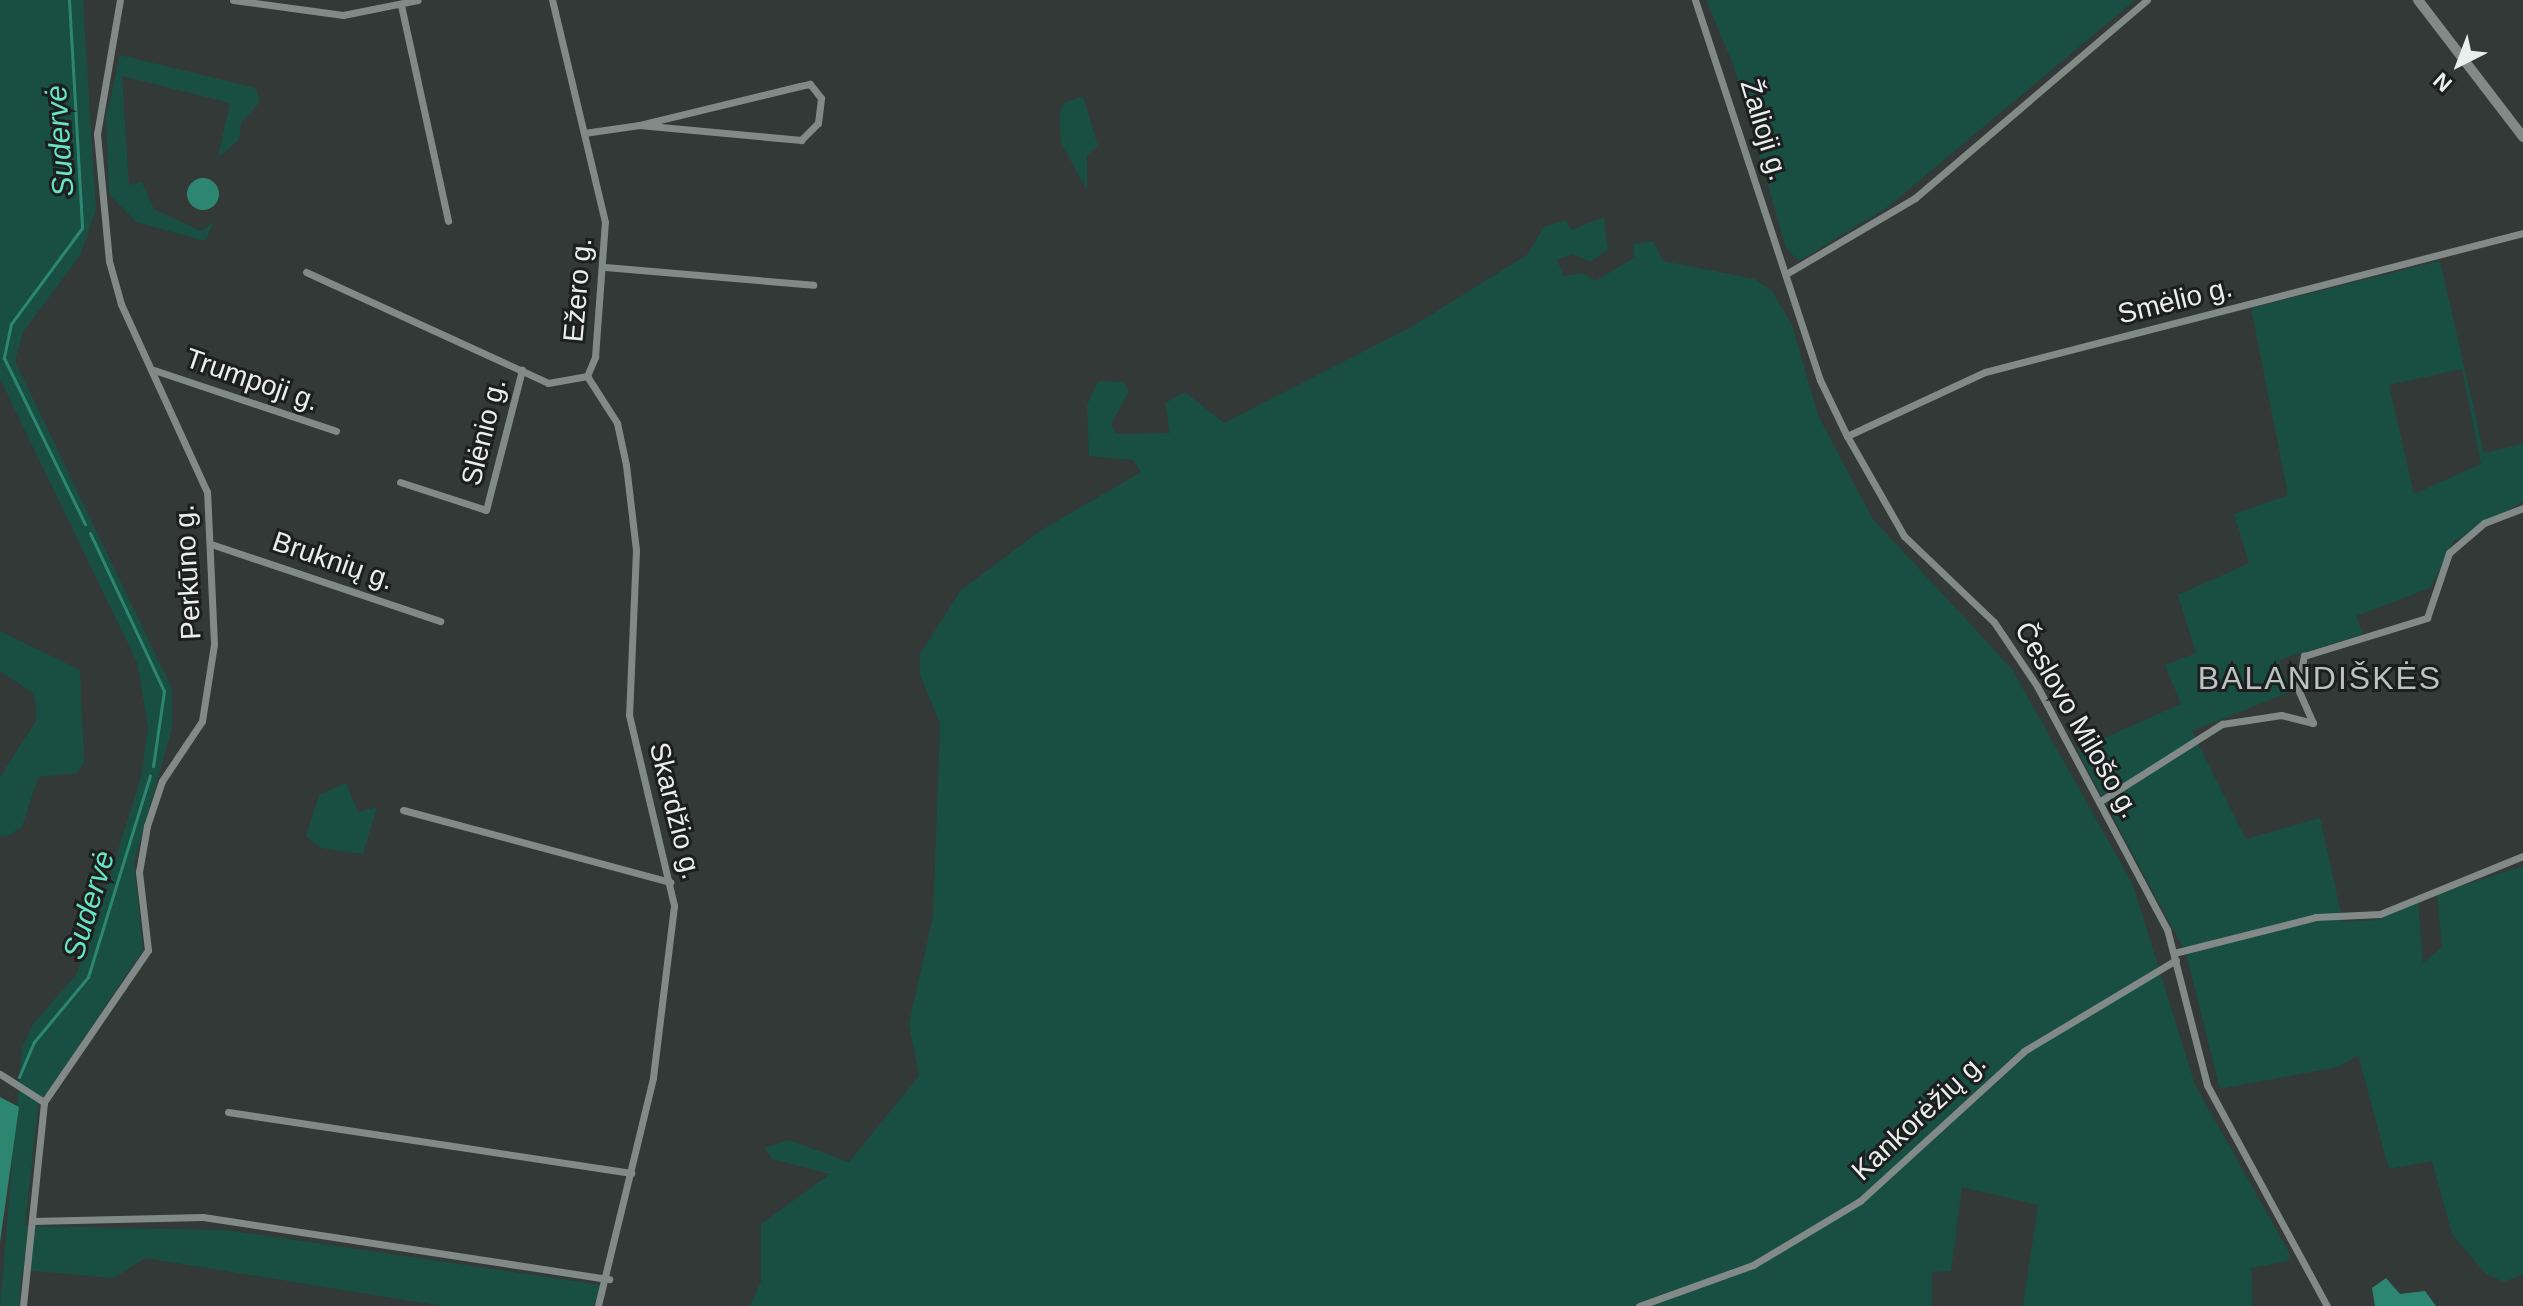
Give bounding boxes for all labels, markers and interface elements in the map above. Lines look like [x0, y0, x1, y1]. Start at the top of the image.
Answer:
north arrow [2419, 24, 2499, 104]
text: N [2428, 68, 2457, 97]
street label: Žalioji g. [1733, 75, 1795, 185]
water label: Sudervė [38, 84, 82, 198]
street label: Ežero g. [557, 237, 599, 343]
street label: Smėlio g. [2114, 271, 2236, 331]
street label: Trumpoji g. [181, 341, 323, 419]
street label: Slėnio g. [455, 375, 513, 489]
street label: Perkūno g. [168, 504, 208, 640]
street label: Bruknių g. [268, 525, 398, 597]
street label: Česlovo Milošo g. [2007, 616, 2147, 824]
district label: BALANDIŠKĖS [2198, 659, 2442, 697]
street label: Skardžio g. [642, 739, 708, 883]
water label: Sudervė [55, 846, 123, 964]
street label: Kankorėžių g. [1845, 1046, 1993, 1188]

